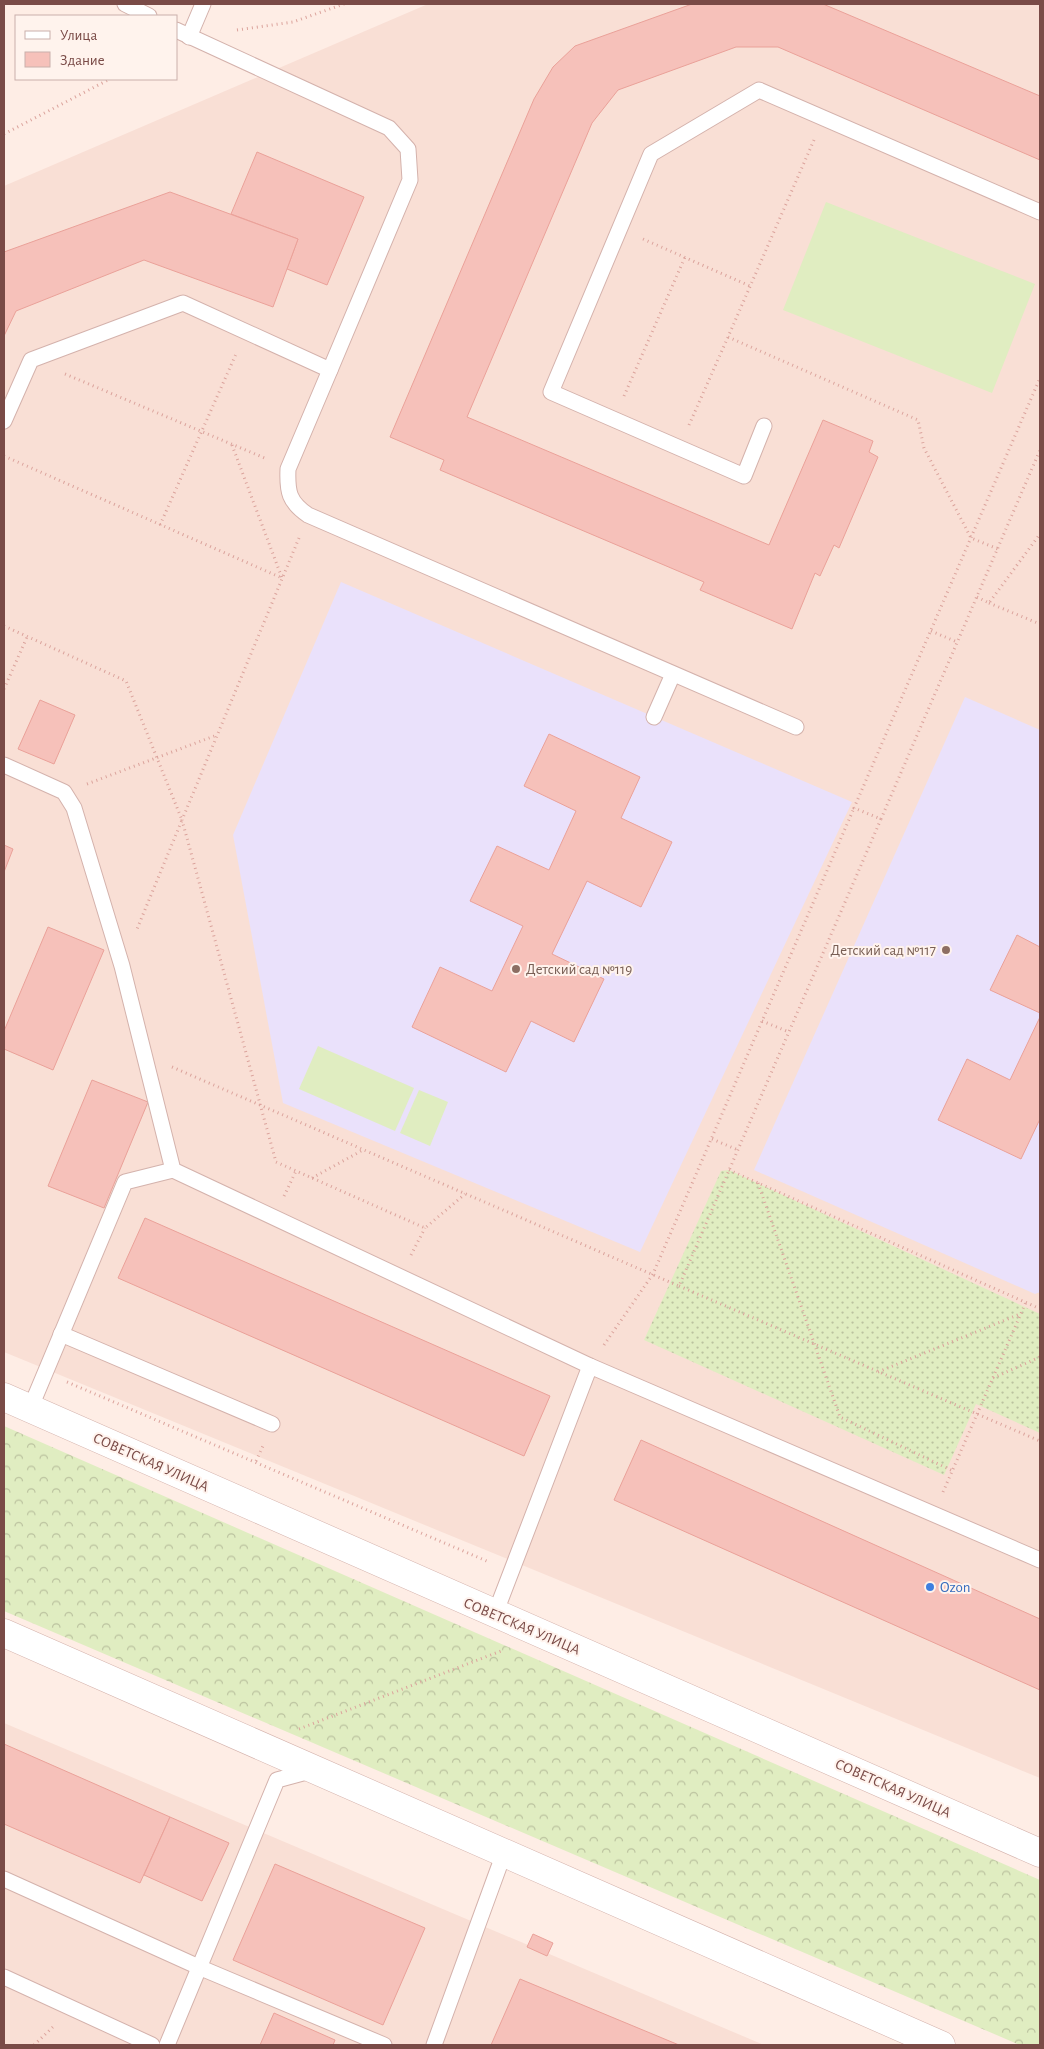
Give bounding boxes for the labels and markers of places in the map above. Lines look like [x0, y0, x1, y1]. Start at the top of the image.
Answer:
place label: Детский сад №117 [831, 943, 936, 958]
marker: Детский сад №117 [940, 944, 952, 956]
place label: Детский сад №119 [526, 962, 632, 977]
marker: Детский сад №119 [510, 963, 522, 975]
place label: Ozon [940, 1580, 970, 1595]
marker: Ozon [924, 1581, 936, 1593]

